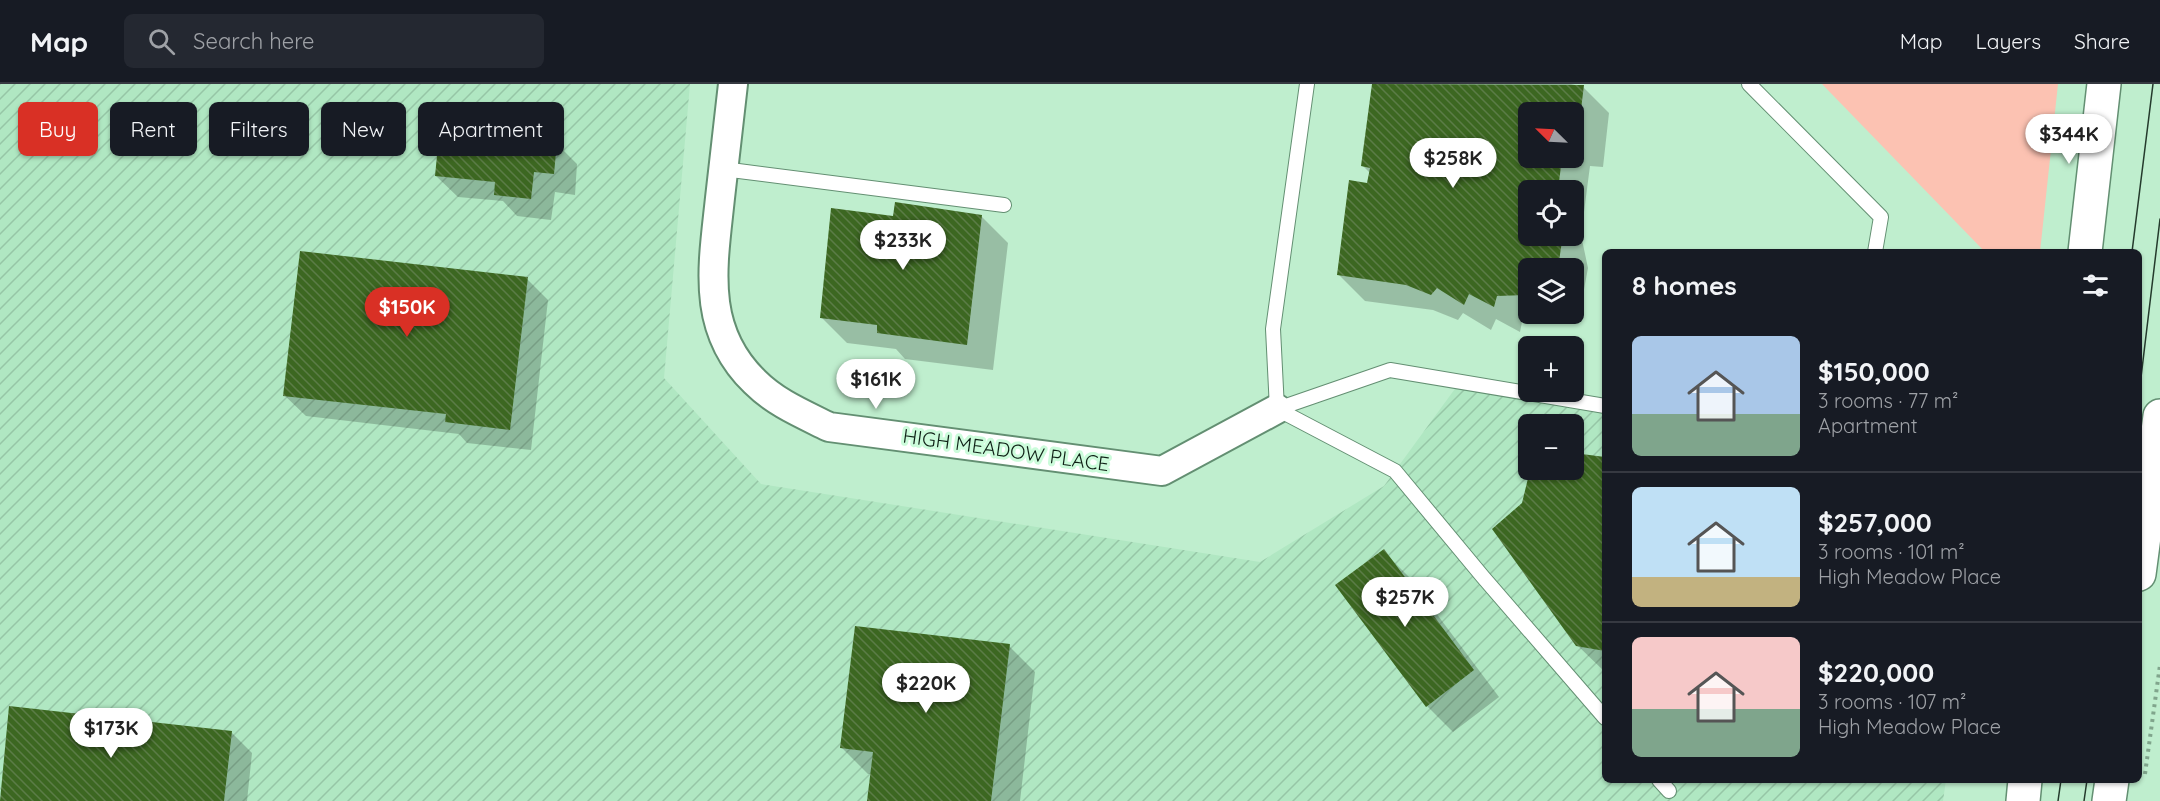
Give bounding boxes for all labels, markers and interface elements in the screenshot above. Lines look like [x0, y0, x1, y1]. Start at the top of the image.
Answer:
search box [124, 14, 544, 68]
text: Map [30, 24, 88, 59]
icon: search [145, 25, 178, 58]
text: Search here [193, 27, 315, 55]
text: Map [1900, 28, 1943, 54]
text: Layers [1976, 28, 2041, 54]
text: Share [2074, 28, 2130, 54]
chip: Buy [18, 102, 98, 156]
chip: Rent [110, 102, 197, 156]
chip: Filters [209, 102, 309, 156]
chip: New [321, 102, 406, 156]
chip: Apartment [418, 102, 564, 156]
north arrow [1518, 102, 1584, 168]
map controls [1518, 102, 1584, 480]
pin: $344K [2027, 114, 2111, 165]
text: $344K [2039, 121, 2099, 146]
pin: $258K [1411, 138, 1495, 189]
text: $258K [1424, 145, 1482, 170]
button: locate [1518, 180, 1584, 246]
pin: $233K [861, 220, 945, 271]
text: $233K [874, 227, 932, 252]
button: layers [1518, 258, 1584, 324]
text: 8 homes [1632, 269, 1737, 302]
icon: filters [2079, 269, 2112, 302]
pin: $150K [365, 287, 449, 338]
text: $150K [379, 294, 435, 319]
button: + [1518, 336, 1584, 402]
text: $150,000 [1818, 355, 1930, 388]
pin: $161K [834, 359, 918, 410]
icon: home [1680, 360, 1752, 432]
text: $161K [850, 366, 902, 391]
text: 3 rooms · 77 m² [1818, 388, 1958, 413]
text: Apartment [1818, 413, 1918, 438]
button: − [1518, 414, 1584, 480]
street label: HIGH MEADOW PLACE [901, 423, 1111, 476]
text: $257,000 [1818, 506, 1932, 539]
icon: home [1680, 511, 1752, 583]
text: 3 rooms · 101 m² [1818, 539, 1965, 564]
text: High Meadow Place [1818, 564, 2001, 589]
pin: $257K [1363, 577, 1447, 628]
text: $257K [1376, 584, 1434, 609]
text: $220,000 [1818, 656, 1934, 689]
icon: home [1680, 661, 1752, 733]
pin: $220K [884, 663, 968, 714]
text: $220K [896, 670, 956, 695]
text: 3 rooms · 107 m² [1818, 689, 1966, 714]
pin: $173K [69, 708, 153, 759]
text: High Meadow Place [1818, 714, 2001, 739]
text: $173K [84, 715, 138, 740]

